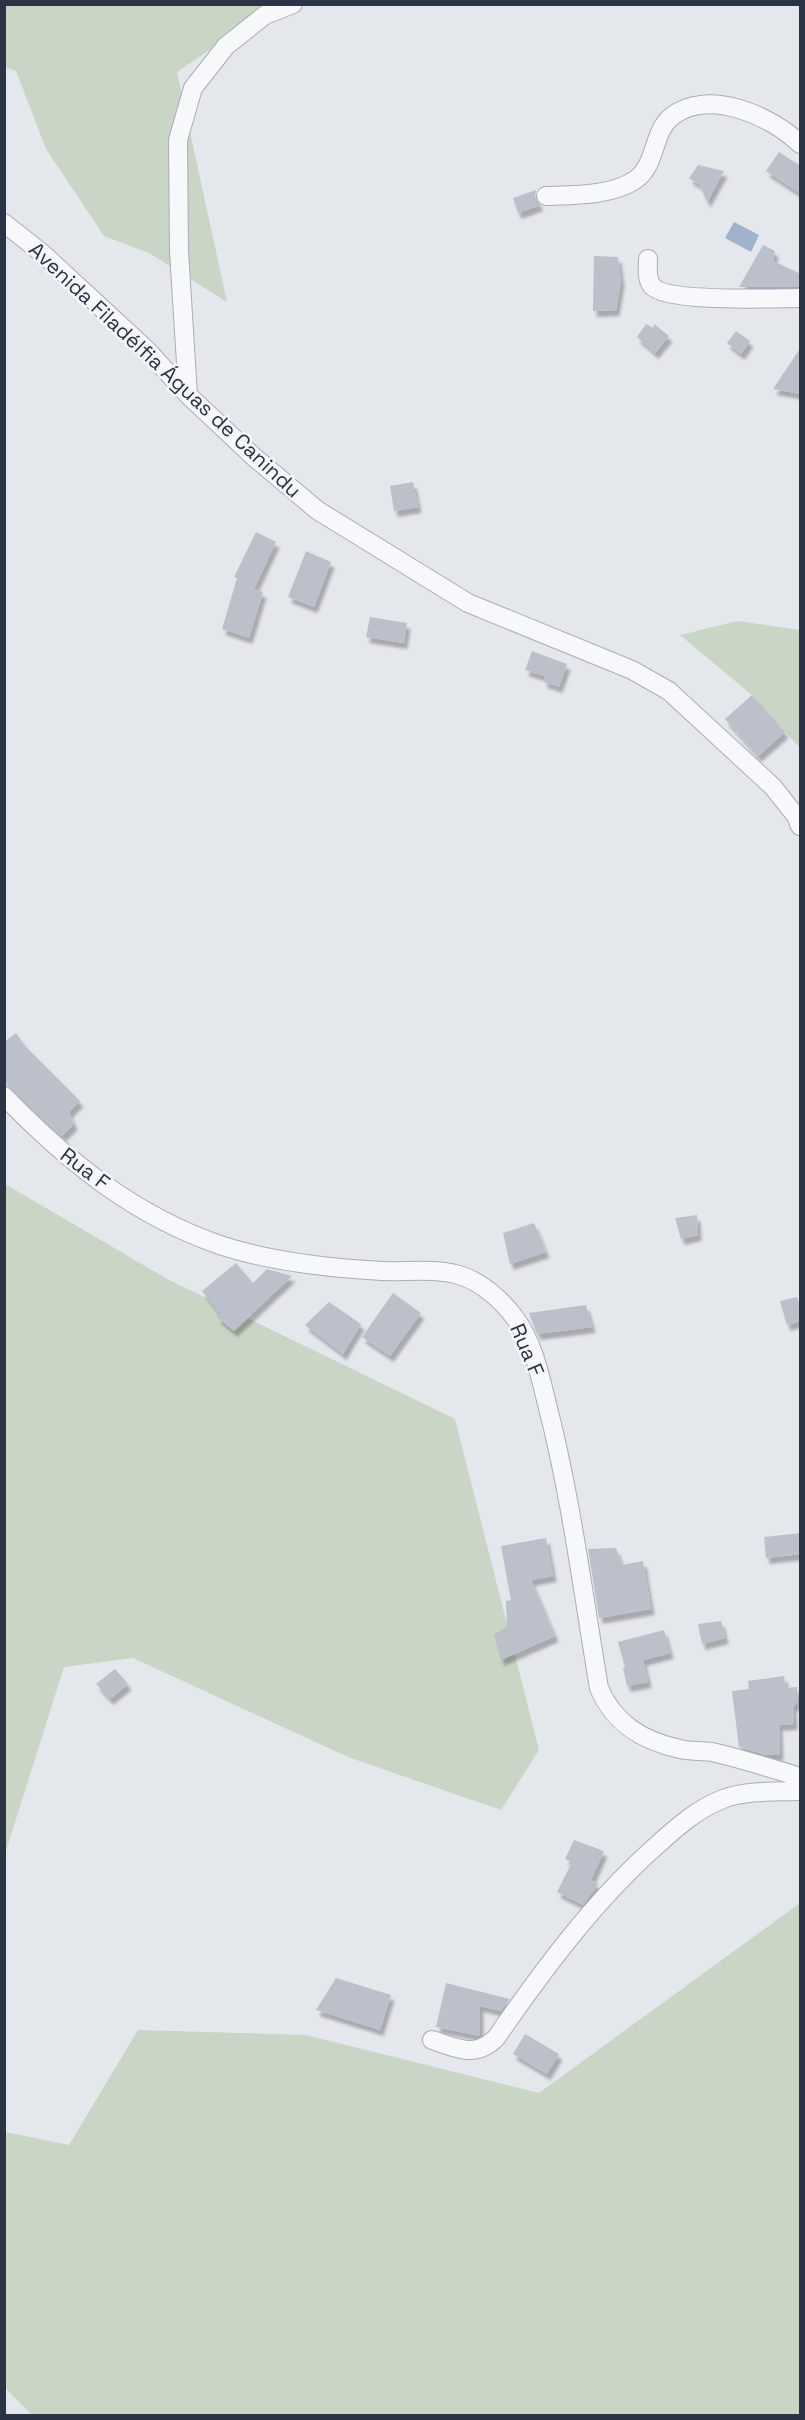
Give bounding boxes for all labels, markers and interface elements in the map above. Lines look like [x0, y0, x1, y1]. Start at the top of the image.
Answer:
street label: Avenida Filadélfia Águas de Canindu [23, 236, 307, 503]
street label: Rua F [55, 1141, 115, 1196]
street label: Rua F [504, 1319, 551, 1380]

